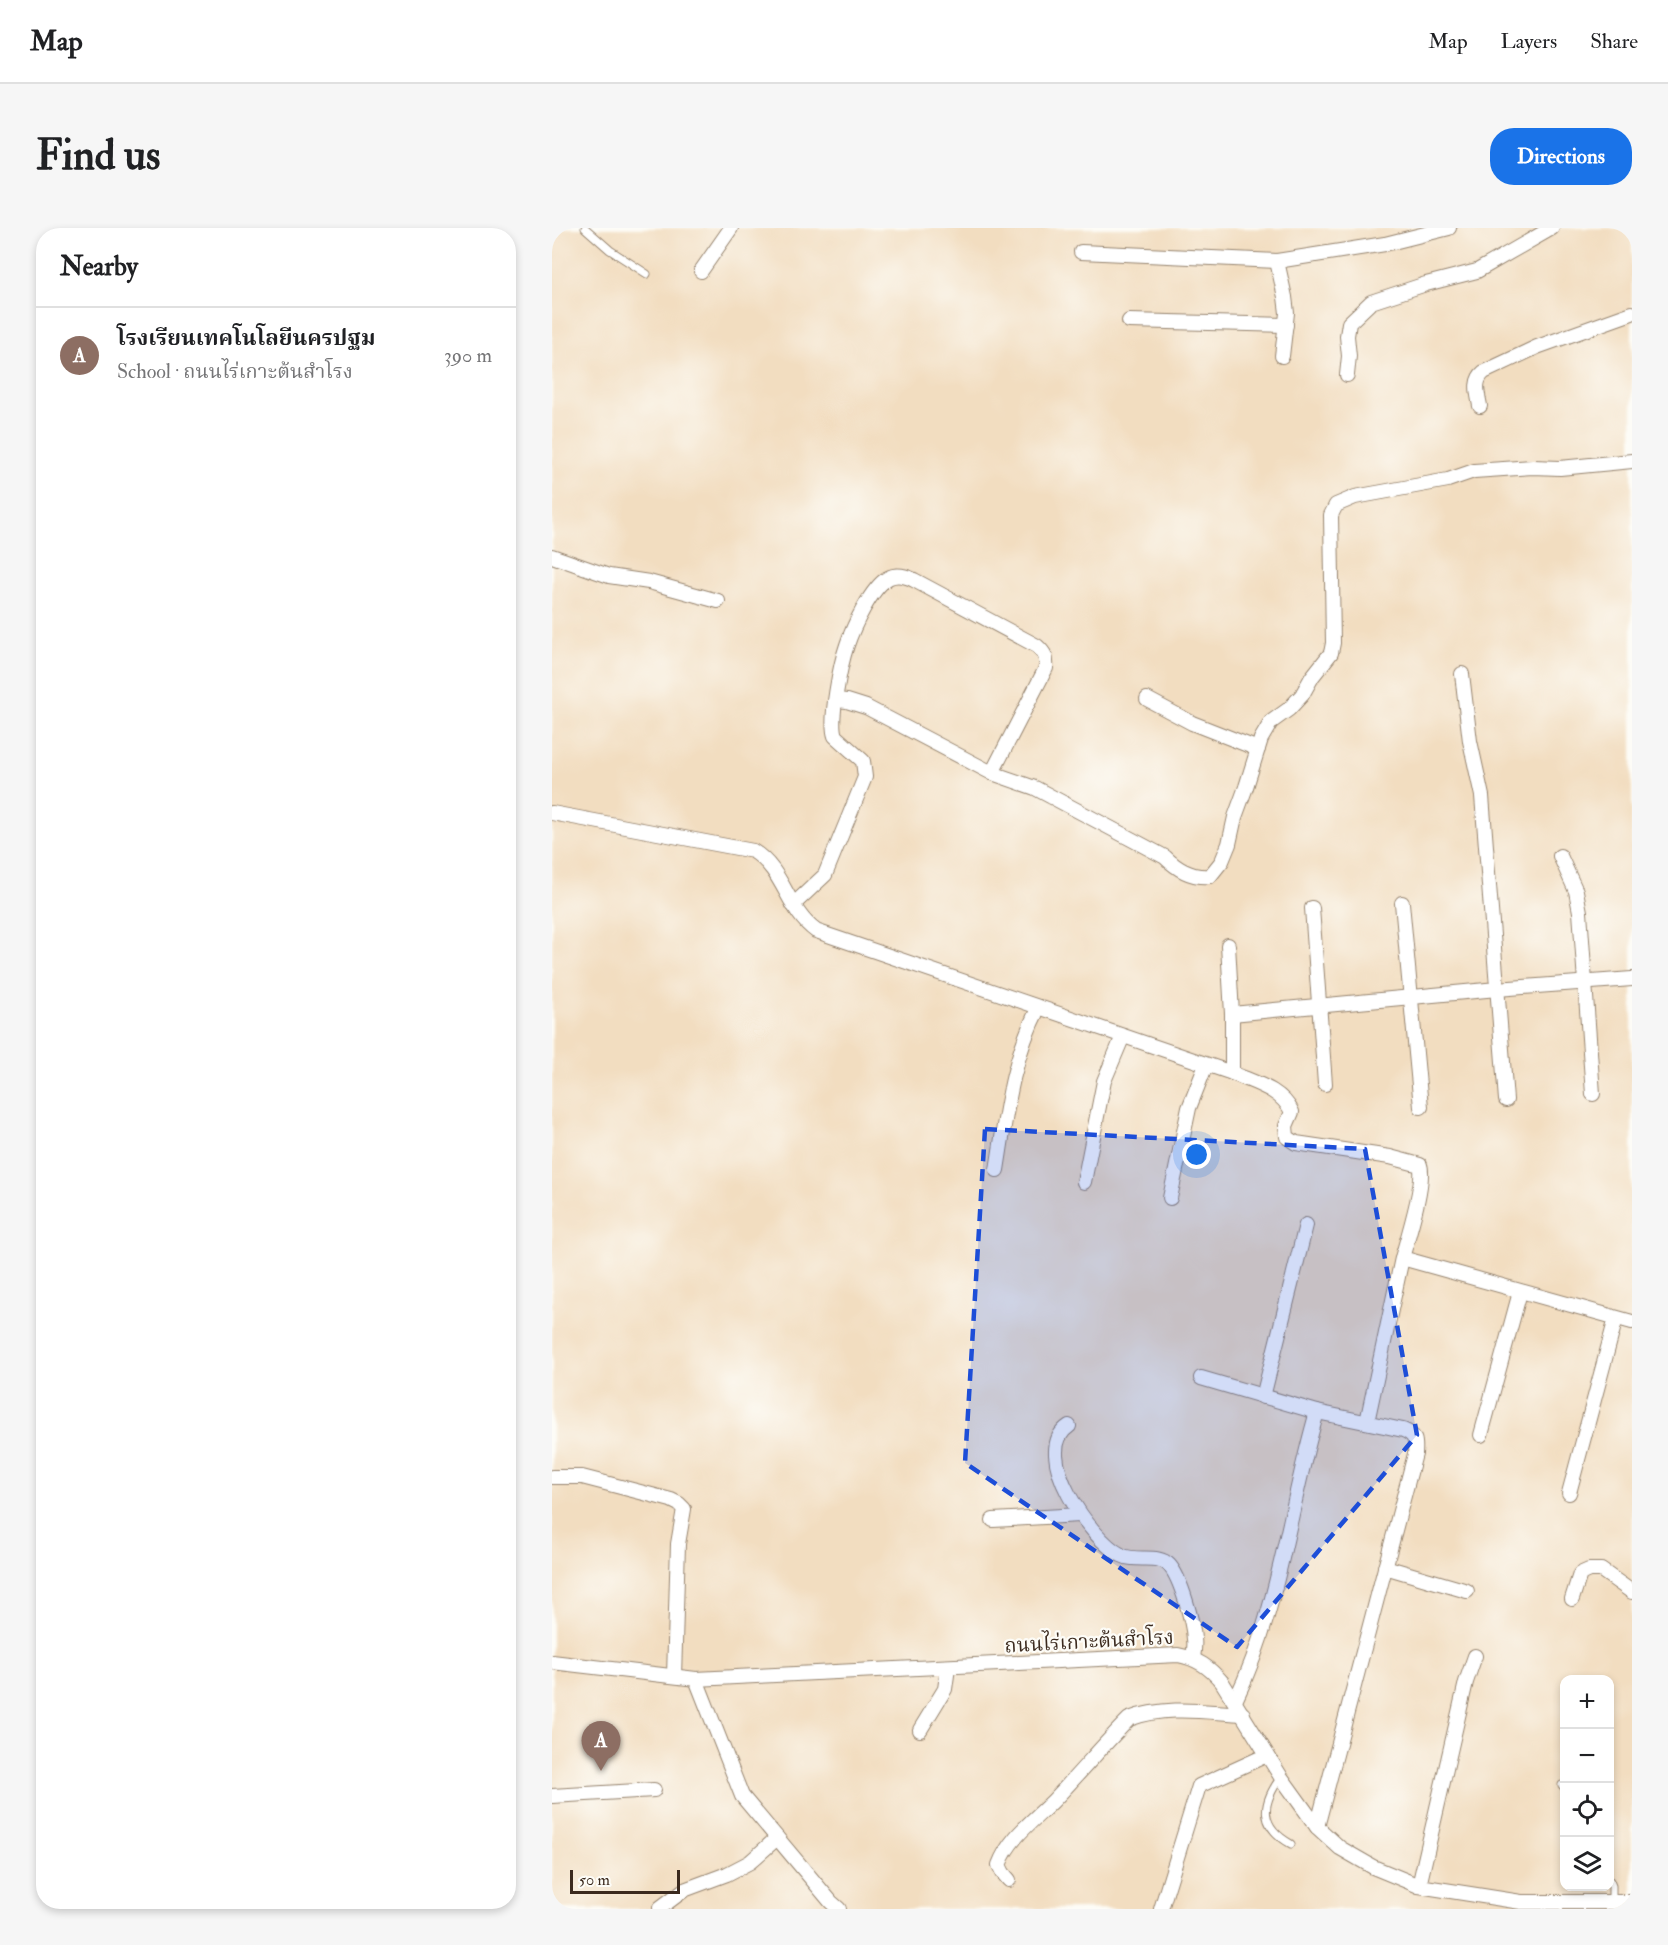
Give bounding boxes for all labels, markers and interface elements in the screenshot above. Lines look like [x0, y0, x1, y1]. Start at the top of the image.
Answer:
text: Map [30, 24, 83, 59]
text: Map [1428, 28, 1468, 55]
text: Layers [1501, 28, 1557, 55]
text: Share [1590, 28, 1638, 55]
button: Directions [1490, 128, 1632, 185]
text: Find us [36, 130, 160, 182]
text: Nearby [60, 251, 138, 283]
text: โรงเรียนเทคโนโลยีนครปฐม [117, 324, 375, 352]
text: A [73, 343, 86, 368]
text: 390 m [444, 343, 492, 368]
text: School · ถนนไร่เกาะต้นสำโรง [117, 359, 353, 384]
your location [1182, 1140, 1211, 1169]
street label: ถนนไร่เกาะต้นสำโรง [1004, 1623, 1174, 1658]
map controls [1560, 1675, 1614, 1891]
button: + [1560, 1675, 1614, 1729]
pin: A [581, 1722, 620, 1771]
button: − [1560, 1729, 1614, 1783]
button: locate [1560, 1783, 1614, 1837]
button: layers [1560, 1837, 1614, 1891]
scale bar [570, 1867, 680, 1894]
text: 50 m [579, 1870, 610, 1890]

